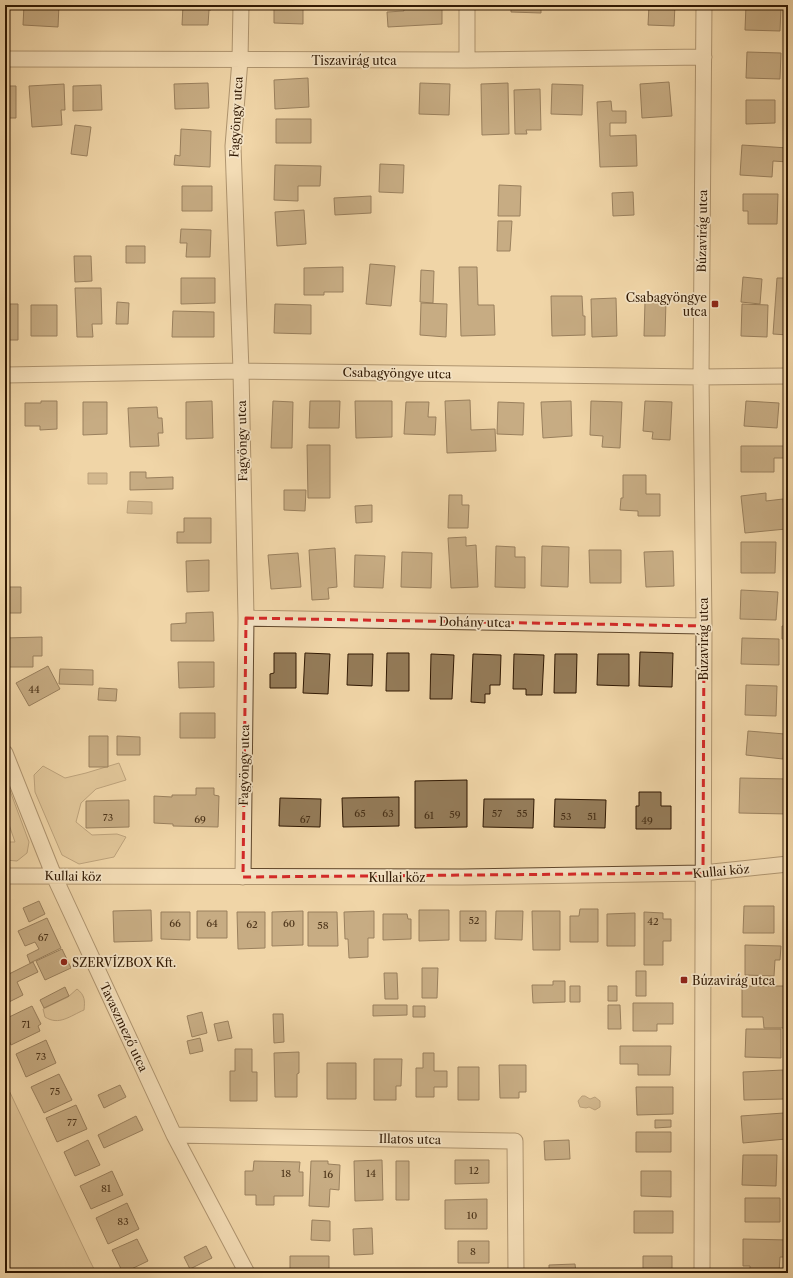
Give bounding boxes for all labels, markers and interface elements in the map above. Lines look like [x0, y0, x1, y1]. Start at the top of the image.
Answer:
street label: Tiszavirág utca [311, 53, 397, 68]
street label: Fagyöngy utca [226, 75, 246, 158]
street label: Búzavirág utca [694, 189, 710, 273]
place label: Csabagyöngye utca [626, 290, 708, 319]
marker: Csabagyöngye utca [710, 299, 720, 309]
street label: Csabagyöngye utca [342, 365, 452, 381]
street label: Fagyöngy utca [234, 400, 250, 482]
street label: Búzavirág utca [696, 597, 711, 681]
street label: Dohány utca [439, 614, 512, 630]
house number: 44 [28, 683, 40, 696]
street label: Fagyöngy utca [236, 724, 252, 806]
house number: 65 [354, 807, 366, 820]
house number: 63 [382, 807, 394, 820]
house number: 57 [492, 807, 502, 820]
house number: 55 [517, 807, 527, 820]
house number: 59 [449, 808, 461, 821]
house number: 61 [424, 809, 435, 822]
house number: 53 [561, 810, 571, 823]
house number: 51 [587, 810, 598, 823]
house number: 73 [103, 811, 113, 824]
house number: 69 [194, 813, 206, 826]
house number: 67 [300, 813, 310, 826]
house number: 49 [641, 814, 653, 827]
street label: Kullai köz [692, 861, 750, 881]
street label: Kullai köz [44, 868, 102, 884]
street label: Kullai köz [368, 870, 426, 885]
house number: 52 [468, 914, 480, 927]
house number: 42 [647, 915, 659, 928]
house number: 66 [169, 917, 181, 930]
house number: 64 [206, 917, 218, 930]
house number: 60 [283, 917, 295, 930]
house number: 62 [246, 918, 258, 931]
house number: 58 [317, 919, 329, 932]
house number: 67 [38, 931, 48, 944]
place label: SZERVÍZBOX Kft. [72, 954, 176, 970]
marker: SZERVÍZBOX Kft. [59, 957, 69, 967]
place label: Búzavirág utca [692, 973, 776, 988]
marker: Búzavirág utca [679, 975, 689, 985]
street label: Tavaszmező utca [97, 980, 152, 1075]
house number: 71 [21, 1018, 31, 1031]
house number: 73 [36, 1050, 46, 1063]
house number: 75 [50, 1085, 60, 1098]
house number: 77 [67, 1116, 77, 1129]
street label: Illatos utca [379, 1131, 442, 1147]
house number: 12 [469, 1164, 479, 1177]
house number: 18 [281, 1167, 291, 1180]
house number: 14 [366, 1167, 376, 1180]
house number: 16 [323, 1168, 333, 1181]
house number: 81 [101, 1182, 112, 1195]
house number: 10 [467, 1209, 477, 1222]
house number: 83 [117, 1215, 129, 1228]
house number: 8 [470, 1245, 476, 1258]

